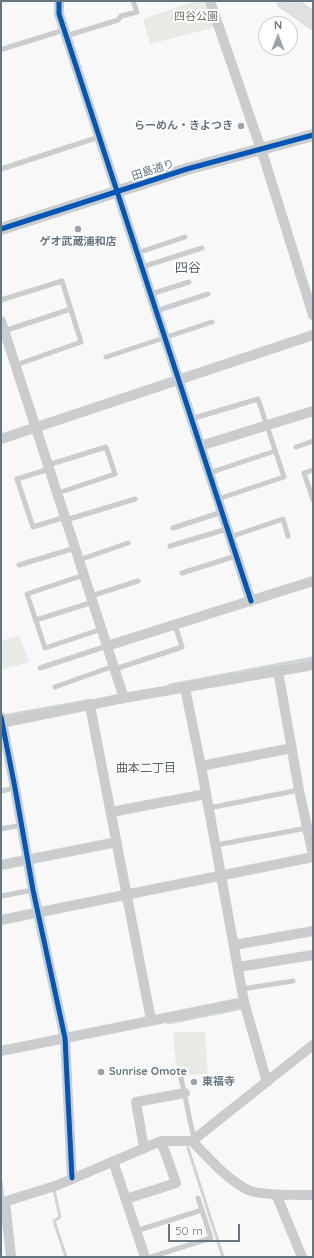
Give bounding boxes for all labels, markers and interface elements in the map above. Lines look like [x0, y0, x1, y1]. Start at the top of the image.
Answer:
park label: 四谷公園 [174, 10, 218, 24]
north arrow [258, 16, 298, 56]
text: N [274, 18, 282, 32]
place label: らーめん・きよつき [134, 119, 233, 133]
marker: らーめん・きよつき [236, 121, 246, 131]
street label: 田島通り [130, 157, 176, 183]
marker: ゲオ武蔵浦和店 [73, 224, 83, 234]
place label: ゲオ武蔵浦和店 [40, 235, 116, 249]
district label: 四谷 [175, 260, 201, 276]
district label: 曲本二丁目 [116, 761, 176, 775]
place label: Sunrise Omote [109, 1065, 187, 1079]
marker: Sunrise Omote [96, 1067, 106, 1077]
place label: 東福寺 [202, 1075, 235, 1089]
marker: 東福寺 [189, 1077, 199, 1087]
scale bar [170, 1216, 242, 1242]
text: 50 m [175, 1223, 203, 1238]

